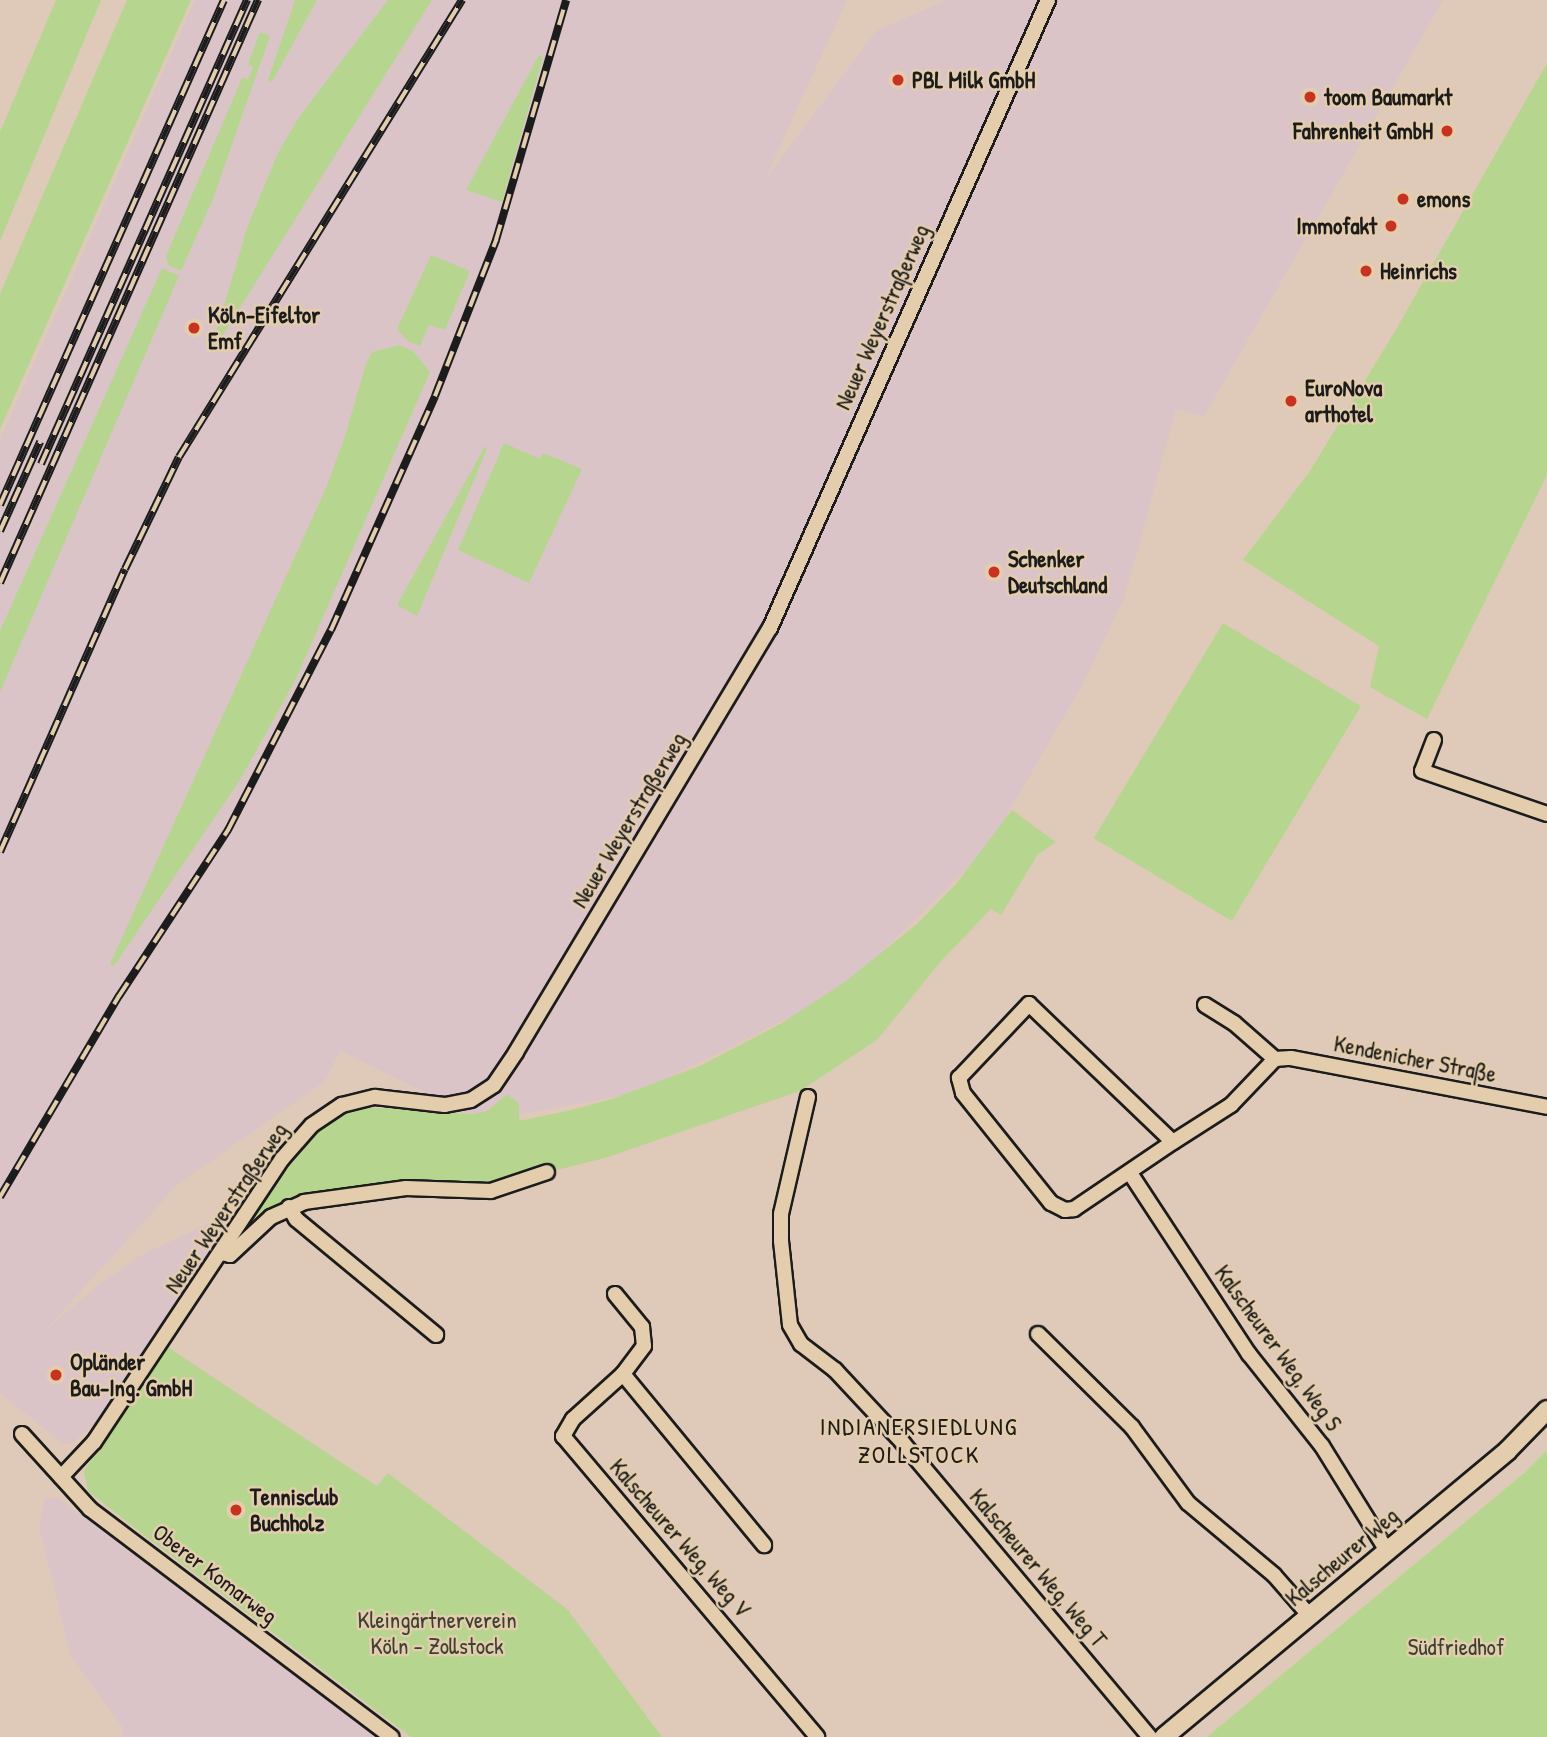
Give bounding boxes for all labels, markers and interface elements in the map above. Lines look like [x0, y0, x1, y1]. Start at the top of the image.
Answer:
place label: PBL Milk GmbH [912, 66, 1035, 94]
marker: PBL Milk GmbH [890, 72, 906, 88]
place label: toom Baumarkt [1324, 83, 1452, 111]
marker: toom Baumarkt [1302, 89, 1318, 105]
place label: Fahrenheit GmbH [1293, 117, 1433, 145]
marker: Fahrenheit GmbH [1439, 123, 1455, 139]
place label: emons [1417, 185, 1470, 213]
marker: emons [1395, 191, 1411, 207]
place label: Immofakt [1296, 212, 1377, 240]
marker: Immofakt [1383, 218, 1399, 234]
street label: Neuer Weyerstraßerweg [829, 220, 935, 414]
place label: Heinrichs [1380, 257, 1457, 285]
marker: Heinrichs [1358, 263, 1374, 279]
place label: Köln-Eifeltor Emf [208, 301, 320, 355]
marker: Köln-Eifeltor Emf [186, 320, 202, 336]
place label: EuroNova arthotel [1305, 374, 1382, 428]
marker: EuroNova arthotel [1283, 393, 1299, 409]
place label: Schenker Deutschland [1008, 545, 1107, 599]
marker: Schenker Deutschland [986, 564, 1002, 580]
street label: Neuer Weyerstraßerweg [566, 727, 692, 913]
street label: Kendenicher Straße [1331, 1030, 1499, 1088]
street label: Neuer Weyerstraßerweg [159, 1117, 293, 1299]
street label: Kalscheurer Weg, Weg S [1209, 1260, 1347, 1436]
place label: Opländer Bau-Ing. GmbH [70, 1348, 192, 1402]
marker: Opländer Bau-Ing. GmbH [48, 1367, 64, 1383]
district label: INDIANERSIEDLUNG ZOLLSTOCK [822, 1413, 1016, 1469]
street label: Kalscheurer Weg, Weg V [604, 1453, 756, 1623]
place label: Tennisclub Buchholz [250, 1483, 338, 1537]
street label: Kalscheurer Weg, Weg T [964, 1483, 1112, 1653]
marker: Tennisclub Buchholz [228, 1502, 244, 1518]
street label: Kalscheurer Weg [1280, 1502, 1404, 1612]
street label: Oberer Komarweg [147, 1518, 283, 1630]
park label: Kleingärtnerverein Köln - Zollstock [357, 1606, 517, 1660]
park label: Südfriedhof [1408, 1633, 1504, 1661]

